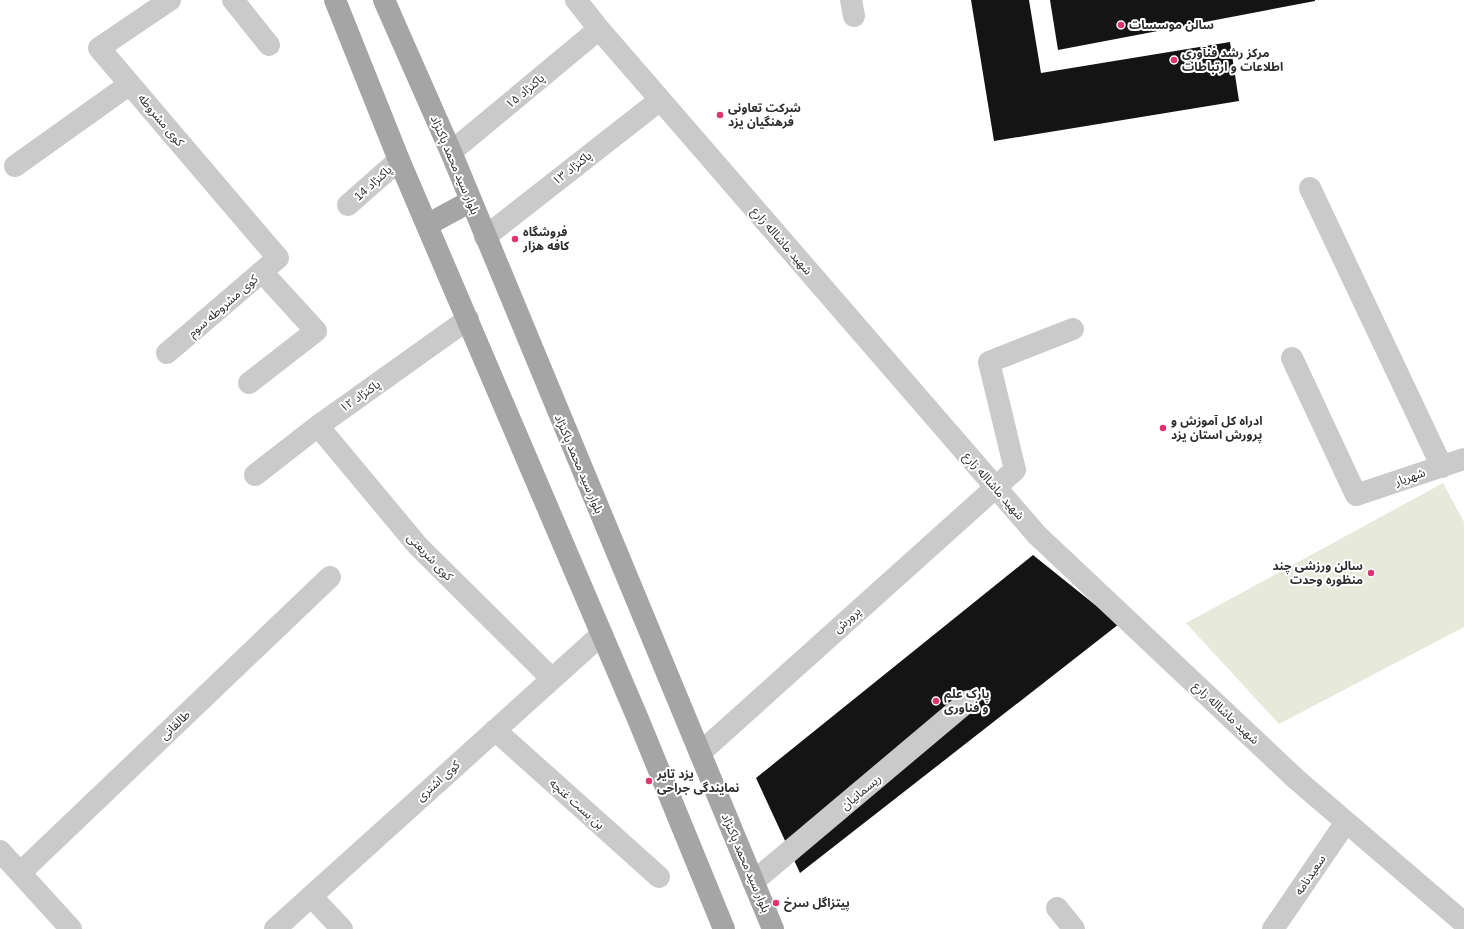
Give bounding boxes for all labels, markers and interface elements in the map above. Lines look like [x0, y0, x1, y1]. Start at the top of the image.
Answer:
place label: سالن موسسات [1129, 18, 1214, 32]
marker: سالن موسسات [1116, 20, 1126, 30]
place label: مرکز رشد فنآوری اطلاعات و ارتباطات [1182, 46, 1283, 74]
marker: مرکز رشد فنآوری اطلاعات و ارتباطات [1169, 55, 1179, 65]
street label: پاکنژاد ۱۵ [503, 71, 548, 112]
street label: کوی مشروطه [135, 91, 187, 150]
place label: شرکت تعاونی فرهنگیان یزد [728, 101, 801, 129]
marker: شرکت تعاونی فرهنگیان یزد [715, 110, 725, 120]
street label: بلوار سید محمد پاکنژاد [427, 113, 482, 217]
street label: پاکنژاد ۱۳ [549, 148, 595, 189]
street label: پاکنژاد 14 [351, 162, 395, 204]
street label: شهید ماشااله زارع [747, 204, 815, 279]
place label: فروشگاه کافه هزار [522, 225, 570, 253]
marker: فروشگاه کافه هزار [510, 234, 520, 244]
street label: کوی مشروطه سوم [185, 271, 263, 342]
street label: پاکنژاد ۱۲ [337, 377, 384, 416]
street label: بلوار سید محمد پاکنژاد [551, 412, 606, 516]
place label: ادراه کل آموزش و پرورش استان یزد [1171, 414, 1262, 444]
marker: ادراه کل آموزش و پرورش استان یزد [1158, 423, 1168, 433]
street label: شهید ماشااله زارع [959, 449, 1027, 524]
street label: شهریار [1392, 465, 1427, 489]
street label: کوی شریعتی [404, 531, 457, 584]
place label: سالن ورزشی چند منظوره وحدت [1272, 559, 1363, 587]
marker: سالن ورزشی چند منظوره وحدت [1366, 568, 1376, 578]
street label: پرورش [830, 604, 864, 637]
street label: شهید ماشااله زارع [1189, 679, 1262, 749]
place label: پارک علم و فناوری [944, 687, 990, 715]
marker: پارک علم و فناوری [931, 696, 941, 706]
street label: طالقانی [157, 707, 193, 743]
street label: کوی اشتری [413, 757, 463, 804]
place label: یزد تایر نمایندگی جراحی [656, 767, 740, 795]
street label: ریسمانیان [838, 771, 884, 813]
street label: بن بست غنچه [546, 776, 607, 833]
marker: یزد تایر نمایندگی جراحی [644, 776, 654, 786]
street label: بلوار سید محمد پاکنژاد [718, 811, 773, 915]
street label: سعیدنامه [1292, 852, 1329, 898]
place label: پیتزاگل سرخ [784, 896, 850, 912]
marker: پیتزاگل سرخ [771, 898, 781, 908]

